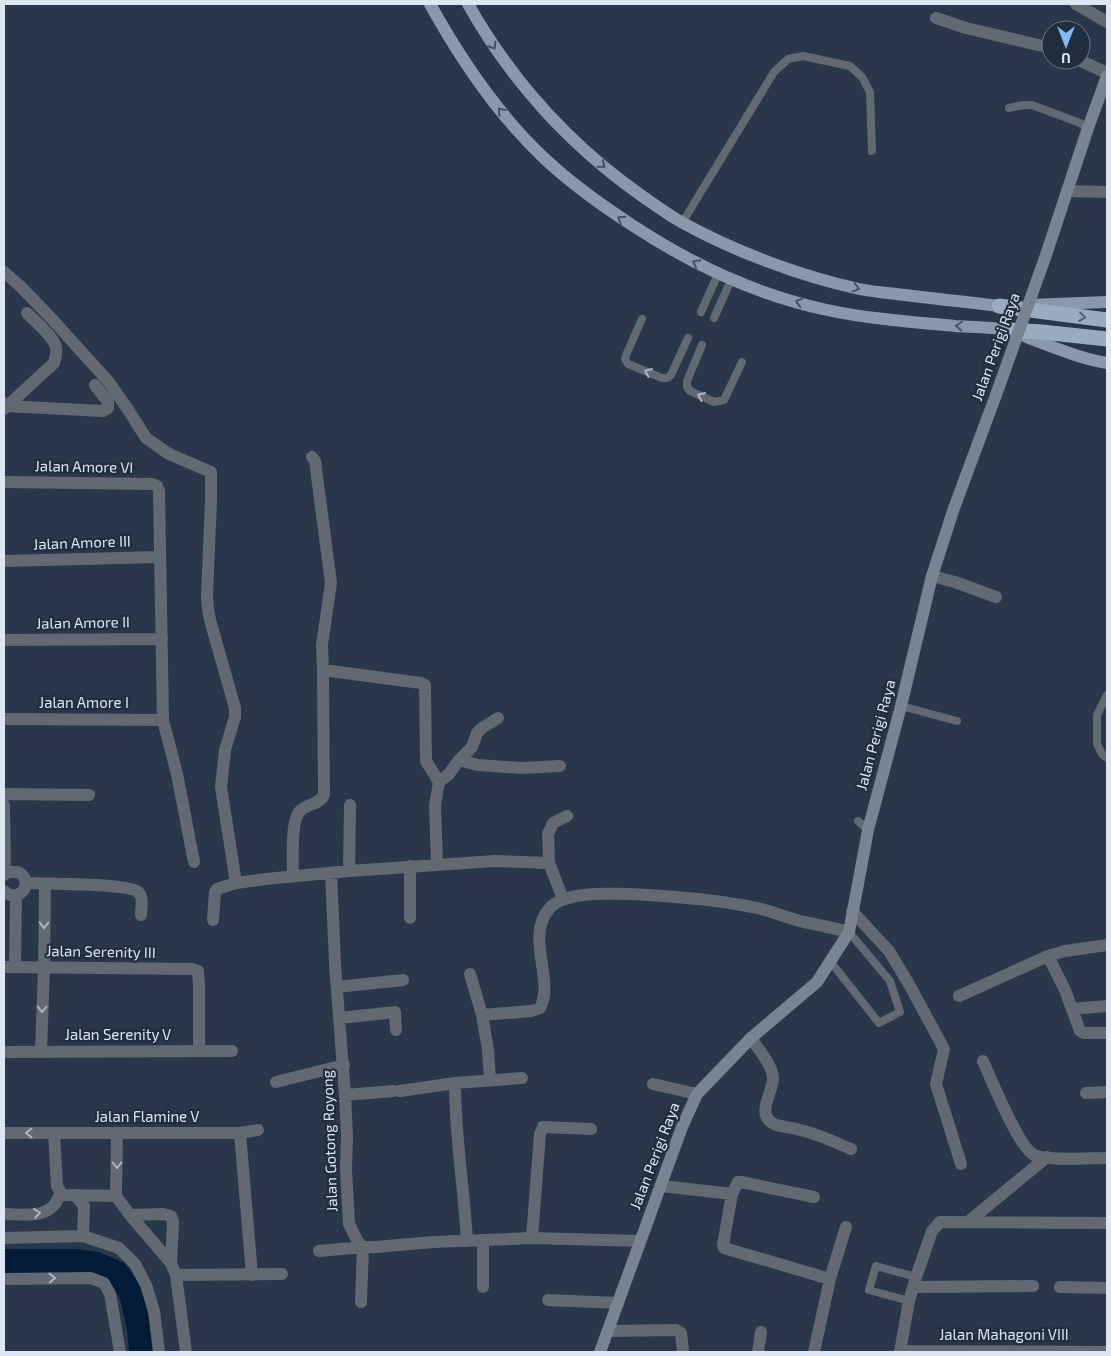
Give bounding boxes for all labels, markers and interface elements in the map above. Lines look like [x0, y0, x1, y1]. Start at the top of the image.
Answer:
north arrow [1041, 20, 1091, 70]
one-way arrow [487, 40, 496, 49]
text: U [1061, 50, 1071, 67]
one-way arrow [497, 107, 506, 116]
one-way arrow [596, 160, 605, 168]
one-way arrow [617, 215, 626, 225]
one-way arrow [693, 259, 702, 269]
one-way arrow [851, 282, 860, 293]
street label: Jalan Perigi Raya [967, 290, 1023, 403]
one-way arrow [794, 297, 803, 308]
one-way arrow [1078, 311, 1086, 322]
one-way arrow [955, 321, 963, 332]
one-way arrow [644, 368, 653, 378]
one-way arrow [697, 392, 706, 403]
street label: Jalan Amore VI [35, 456, 133, 476]
street label: Jalan Amore III [33, 531, 131, 553]
street label: Jalan Amore II [36, 612, 130, 632]
street label: Jalan Perigi Raya [852, 678, 898, 792]
street label: Jalan Amore I [39, 693, 129, 711]
one-way arrow [39, 922, 49, 930]
street label: Jalan Serenity III [46, 941, 156, 961]
one-way arrow [37, 1006, 48, 1014]
street label: Jalan Serenity V [65, 1025, 171, 1043]
street label: Jalan Gotong Royong [318, 1069, 340, 1212]
street label: Jalan Perigi Raya [625, 1099, 683, 1212]
street label: Jalan Flamine V [95, 1107, 199, 1125]
one-way arrow [25, 1128, 32, 1138]
one-way arrow [111, 1161, 122, 1169]
one-way arrow [34, 1208, 42, 1219]
one-way arrow [49, 1273, 57, 1283]
street label: Jalan Mahagoni VIII [939, 1325, 1069, 1343]

